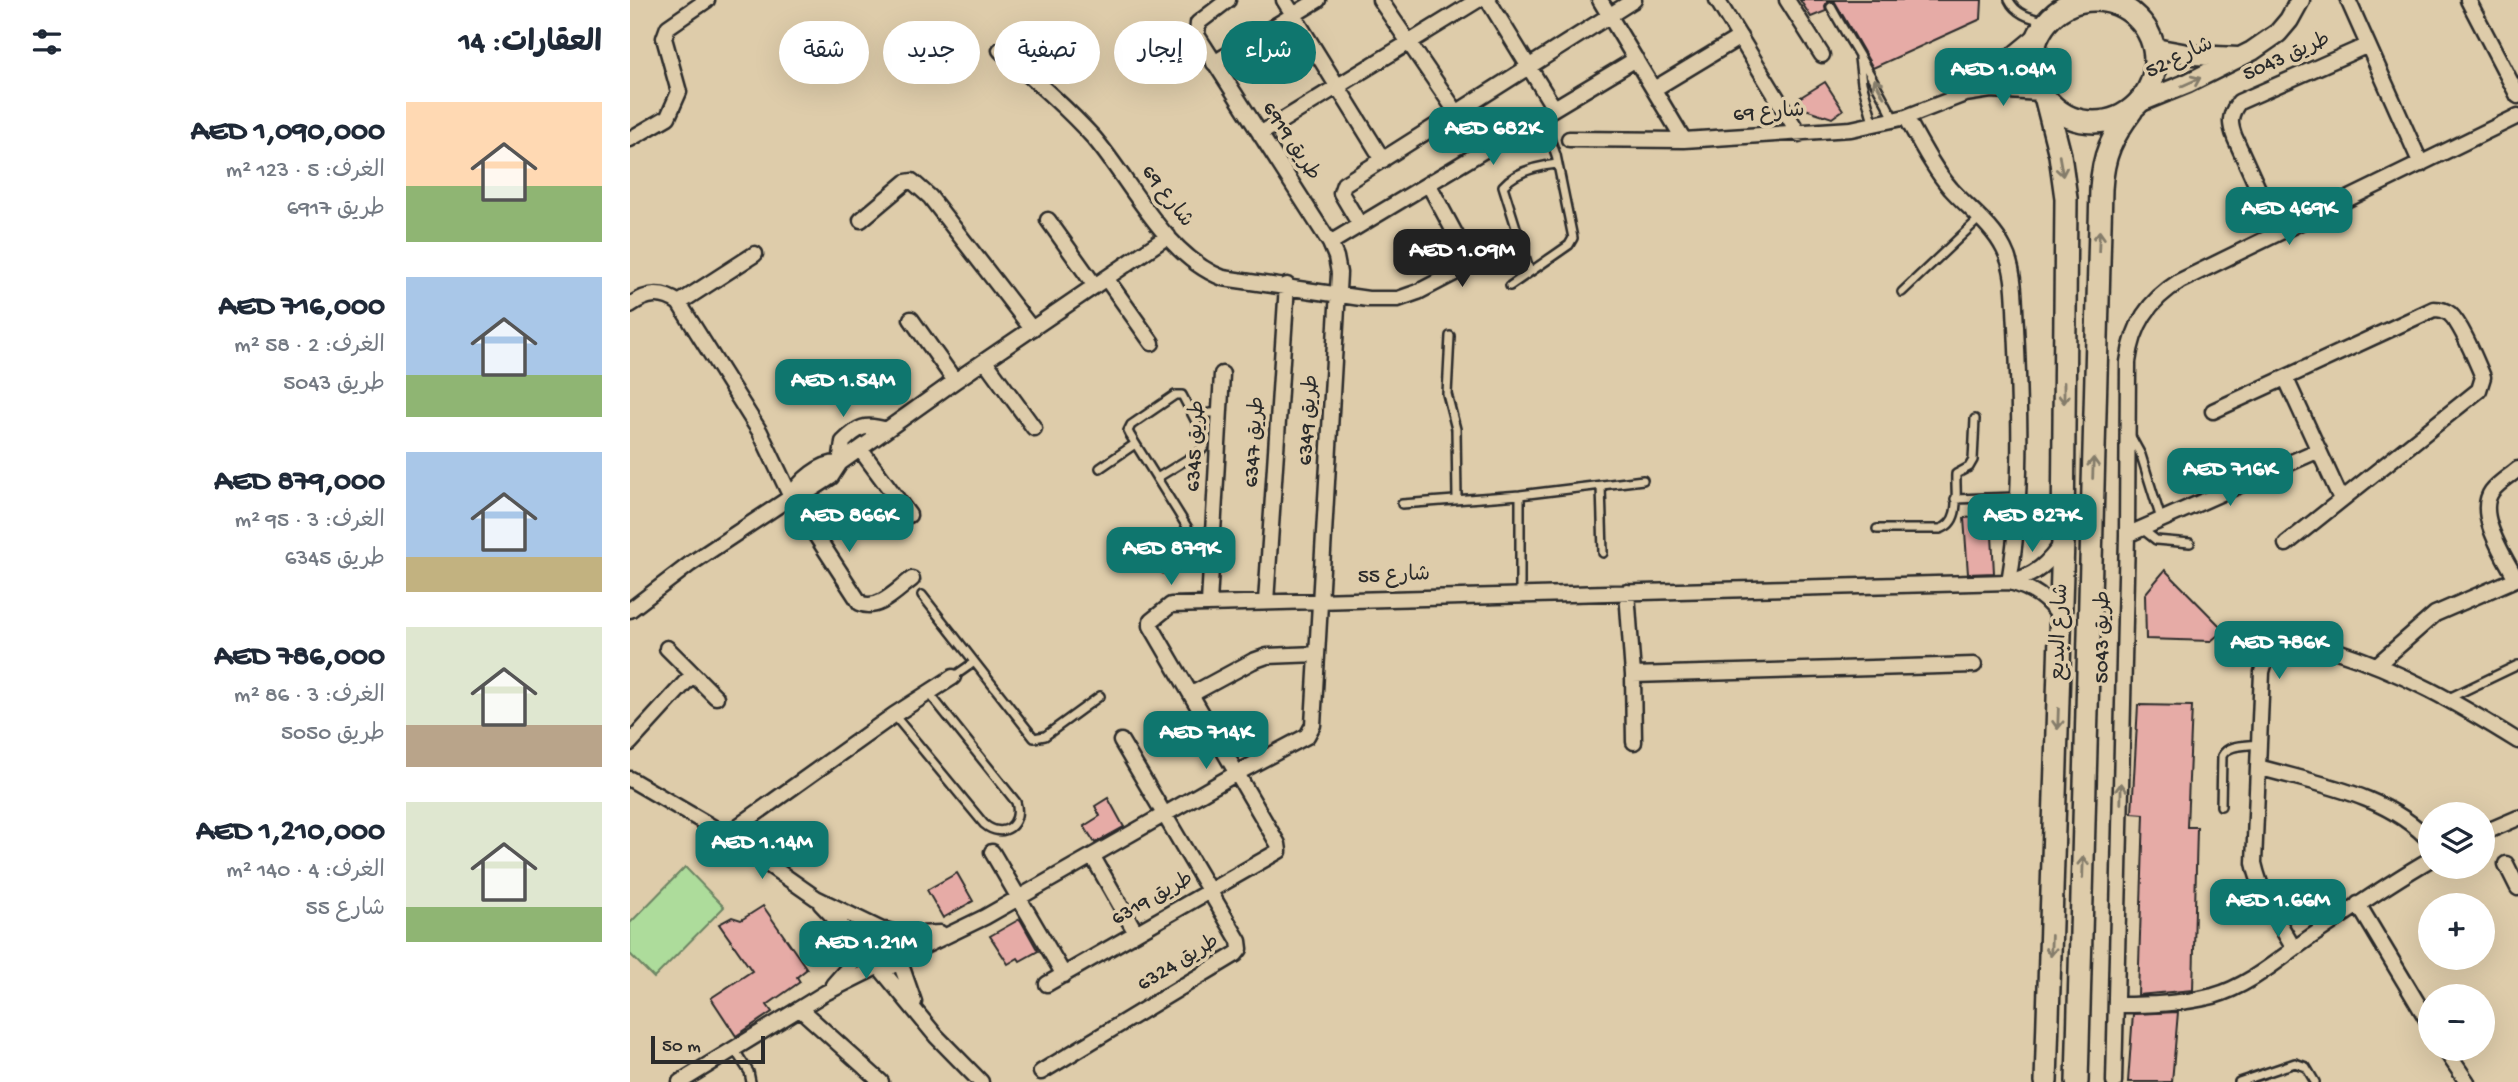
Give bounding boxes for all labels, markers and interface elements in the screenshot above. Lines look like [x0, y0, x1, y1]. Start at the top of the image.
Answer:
chip: شقة [779, 21, 869, 84]
chip: جديد [883, 21, 980, 84]
chip: تصفية [994, 21, 1100, 84]
chip: إيجار [1114, 21, 1207, 84]
chip: شراء [1221, 21, 1316, 84]
icon: filters [28, 23, 66, 61]
text: العقارات: 14 [459, 27, 602, 62]
street label: طريق 5043 [2239, 28, 2335, 88]
street label: شارع 52 [2142, 33, 2218, 85]
pin: AED 1.04M [1923, 48, 2083, 108]
text: AED 1.04M [1951, 57, 2055, 84]
one-way arrow [2179, 75, 2201, 88]
one-way arrow [1871, 78, 1885, 99]
street label: طريق 6919 [1255, 98, 1325, 186]
street label: شارع 69 [1732, 99, 1806, 129]
pin: AED 682K [1421, 108, 1565, 167]
text: AED 1,090,000 [191, 116, 385, 151]
text: AED 682K [1445, 116, 1541, 143]
icon: home [462, 130, 546, 214]
one-way arrow [2055, 154, 2069, 177]
text: الغرف: 5 · 123 m² [226, 158, 385, 185]
street label: شارع 69 [1134, 161, 1198, 233]
pin: AED 469K [2217, 188, 2361, 247]
text: طريق 6917 [287, 196, 385, 223]
text: AED 469K [2241, 196, 2337, 223]
one-way arrow [2093, 229, 2106, 252]
pin: AED 1.09M [1382, 230, 1542, 289]
text: AED 1.09M [1409, 238, 1515, 265]
text: AED 716,000 [219, 291, 385, 326]
icon: home [462, 305, 546, 389]
text: الغرف: 2 · 58 m² [234, 333, 385, 360]
pin: AED 1.54M [763, 360, 923, 419]
text: AED 1.54M [791, 368, 895, 395]
text: طريق 5043 [283, 371, 385, 398]
street label: طريق 6349 [1294, 374, 1326, 466]
one-way arrow [2057, 382, 2071, 405]
street label: طريق 6347 [1240, 395, 1272, 489]
street label: طريق 6345 [1182, 400, 1212, 492]
pin: AED 716K [2158, 448, 2302, 508]
one-way arrow [2087, 457, 2100, 480]
text: AED 716K [2183, 457, 2277, 484]
text: AED 879,000 [214, 466, 385, 501]
icon: home [462, 480, 546, 564]
pin: AED 866K [777, 494, 921, 554]
pin: AED 827K [1960, 494, 2104, 554]
text: AED 866K [801, 503, 897, 530]
text: AED 827K [1984, 503, 2080, 530]
text: الغرف: 3 · 95 m² [235, 508, 385, 535]
pin: AED 879K [1099, 528, 1243, 587]
text: AED 879K [1122, 536, 1220, 563]
text: طريق 6345 [285, 546, 385, 573]
street label: شارع 55 [1357, 563, 1431, 591]
street label: شارع البديع [2047, 583, 2075, 681]
street label: طريق 5043 [2091, 590, 2117, 684]
pin: AED 786K [2207, 622, 2351, 681]
text: AED 786K [2230, 630, 2328, 657]
text: AED 786,000 [214, 641, 385, 676]
icon: home [462, 655, 546, 739]
text: الغرف: 3 · 86 m² [234, 683, 385, 710]
one-way arrow [2051, 707, 2065, 730]
pin: AED 714K [1134, 712, 1278, 771]
text: AED 714K [1159, 720, 1253, 747]
text: طريق 5050 [281, 721, 385, 748]
one-way arrow [2115, 782, 2128, 805]
map controls [2418, 802, 2495, 1061]
button: layers [2418, 802, 2495, 879]
text: AED 1,210,000 [196, 816, 385, 851]
pin: AED 1.14M [682, 822, 842, 881]
icon: home [462, 830, 546, 914]
text: AED 1.14M [712, 830, 812, 857]
one-way arrow [2076, 856, 2090, 879]
text: الغرف: 4 · 140 m² [226, 858, 385, 885]
street label: طريق 6319 [1108, 867, 1198, 933]
pin: AED 1.66M [2198, 880, 2358, 939]
text: AED 1.66M [2226, 888, 2330, 915]
button: + [2418, 893, 2495, 970]
text: شارع 55 [306, 896, 385, 923]
pin: AED 1.21M [786, 922, 946, 981]
text: AED 1.21M [815, 930, 917, 957]
street label: طريق 6324 [1134, 930, 1224, 998]
one-way arrow [2044, 934, 2057, 957]
button: − [2418, 984, 2495, 1061]
scale bar [651, 1033, 765, 1065]
text: 50 m [662, 1036, 701, 1059]

